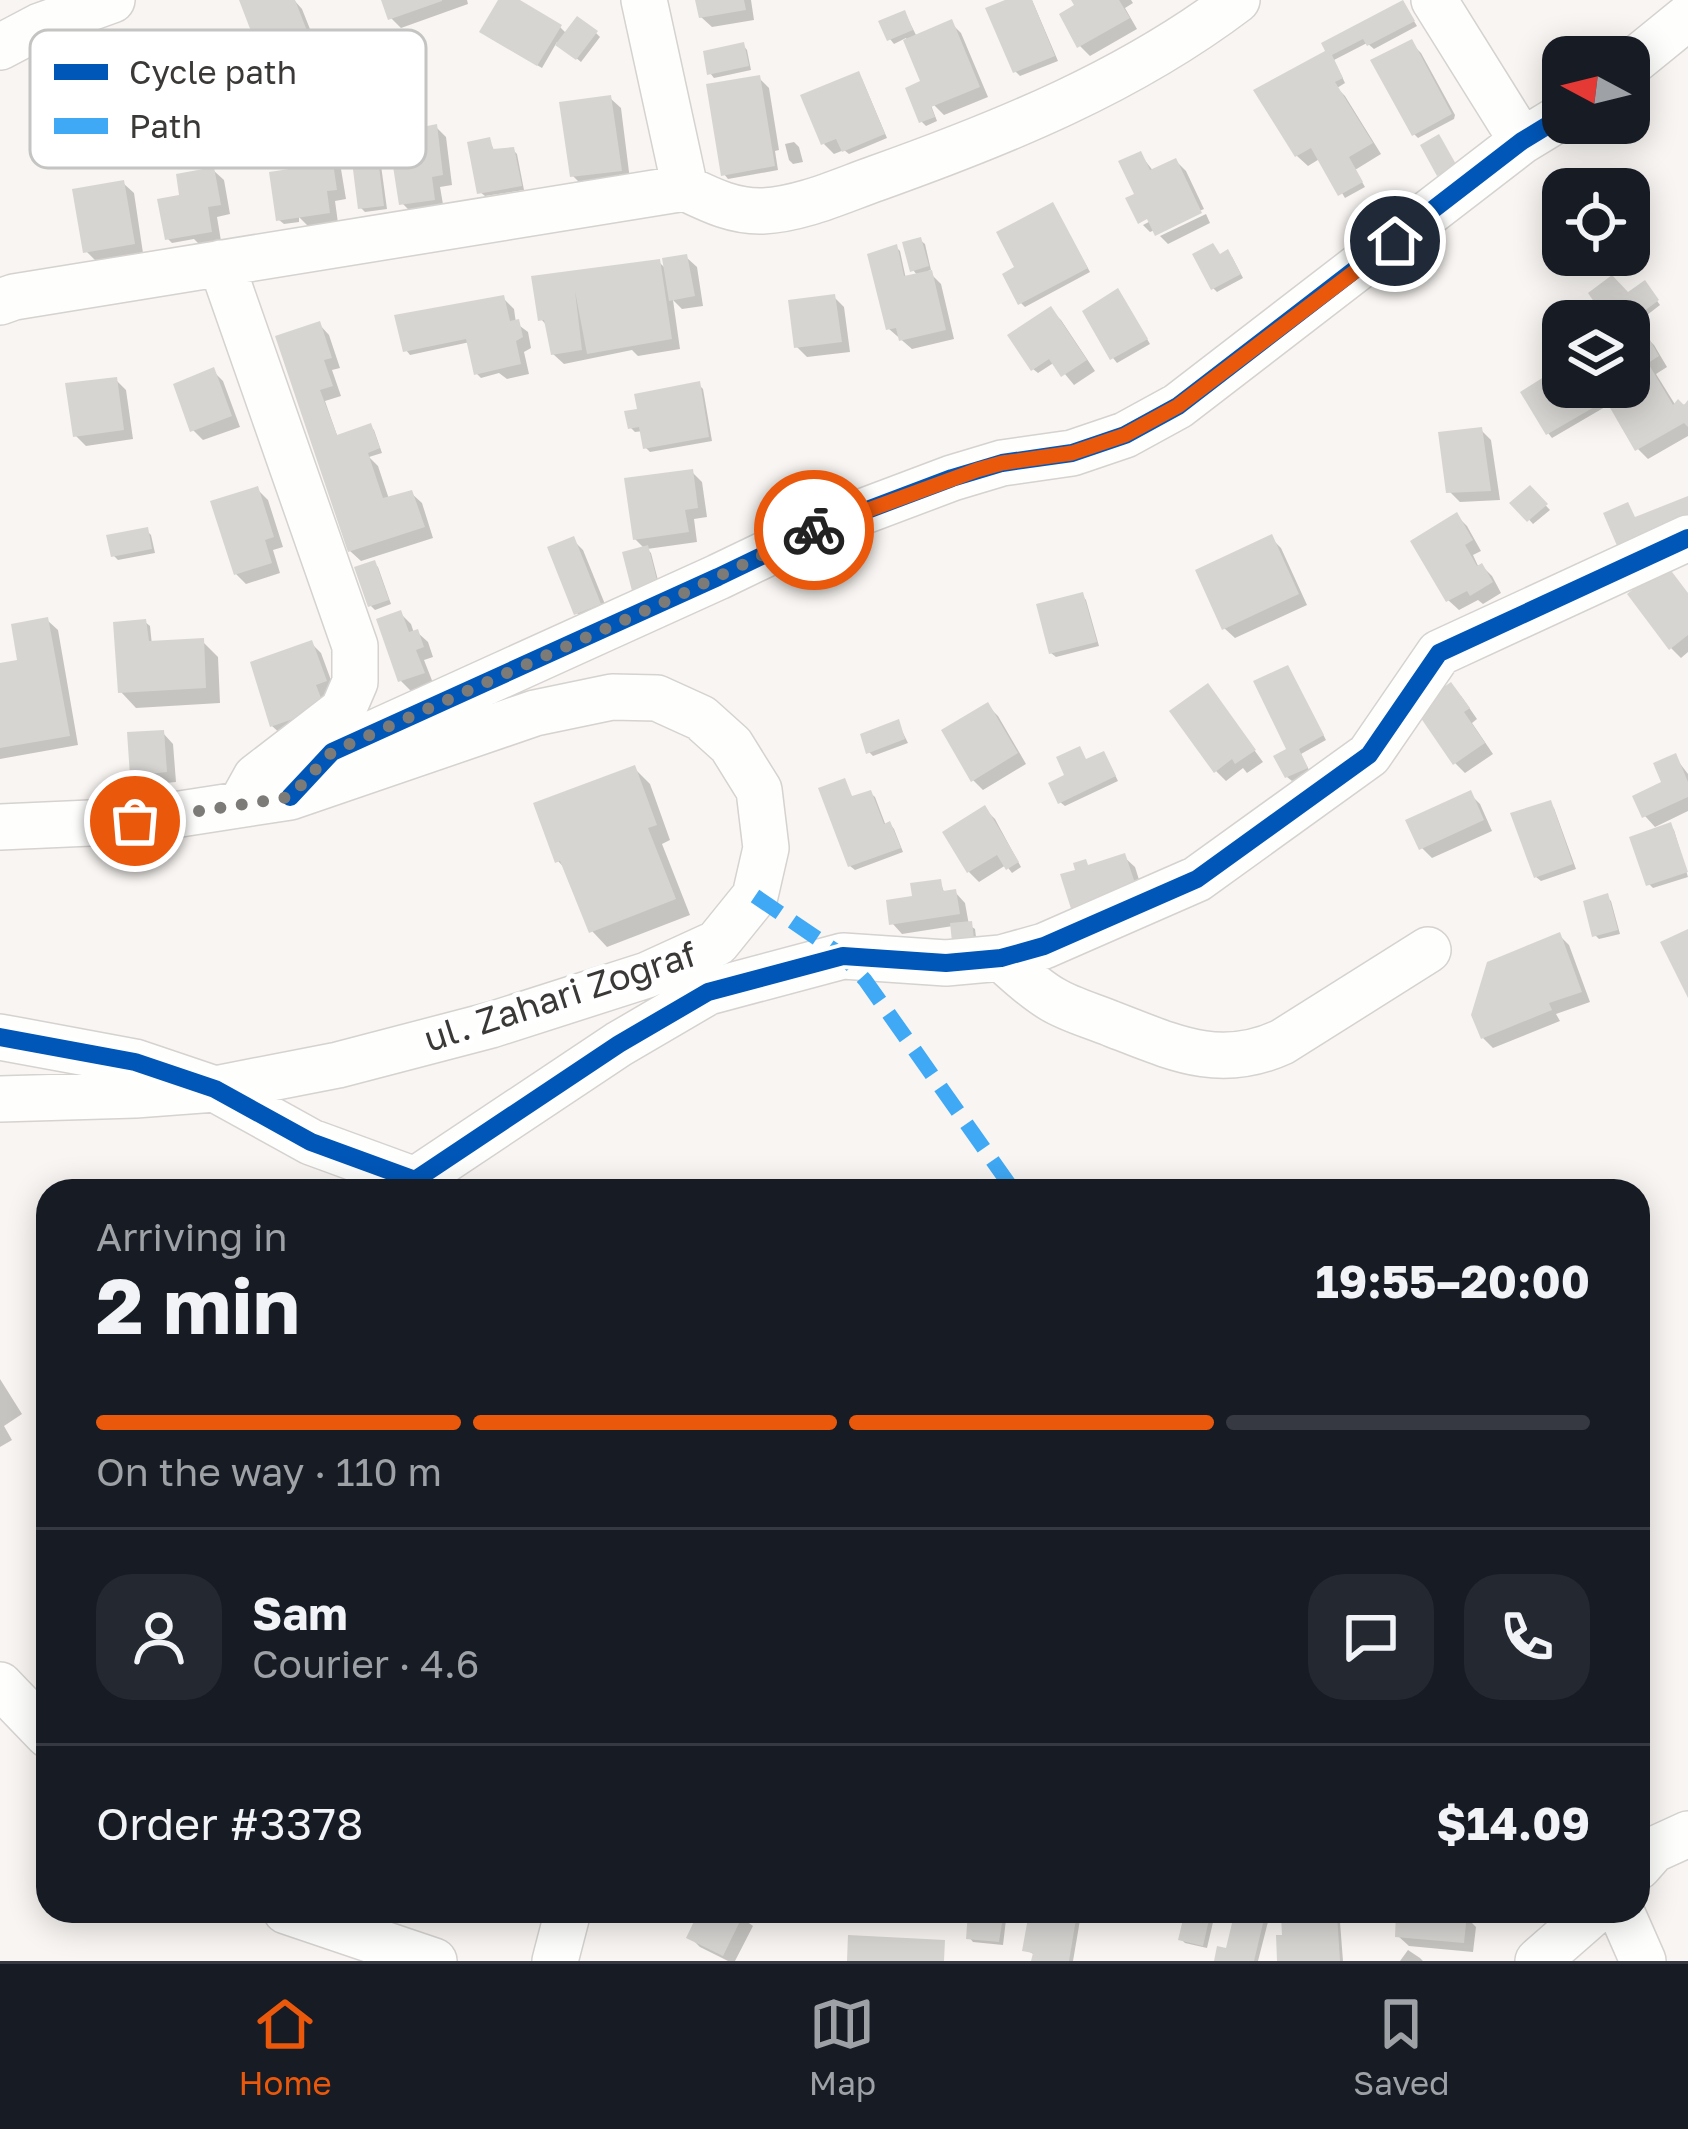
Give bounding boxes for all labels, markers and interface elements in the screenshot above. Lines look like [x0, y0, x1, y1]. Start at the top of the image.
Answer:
legend [30, 30, 426, 168]
north arrow [1542, 36, 1650, 144]
map controls [1542, 36, 1650, 408]
text: Cycle path [129, 52, 297, 91]
text: Path [129, 106, 202, 145]
button: locate [1542, 168, 1650, 276]
pin [1344, 190, 1446, 292]
icon: home [1362, 208, 1428, 274]
button: layers [1542, 300, 1650, 408]
courier [754, 470, 874, 590]
icon: bike [781, 497, 847, 563]
pin [84, 770, 186, 872]
icon: bag [102, 788, 168, 854]
street label: ul. Zahari Zograf [418, 931, 701, 1060]
text: Arriving in [96, 1213, 287, 1260]
text: 19:55–20:00 [1315, 1254, 1590, 1308]
text: 2 min [96, 1258, 300, 1351]
text: On the way · 110 m [96, 1448, 442, 1495]
button: person [96, 1574, 222, 1700]
button: chat [1308, 1574, 1434, 1700]
button: phone [1464, 1574, 1590, 1700]
text: Sam [252, 1586, 348, 1640]
text: Courier · 4.6 [252, 1640, 479, 1687]
text: Order #3378 [96, 1796, 364, 1850]
text: $14.09 [1436, 1796, 1590, 1850]
tab: Home [239, 1991, 332, 2102]
tab: Map [809, 1991, 876, 2102]
tab: Saved [1353, 1991, 1449, 2102]

